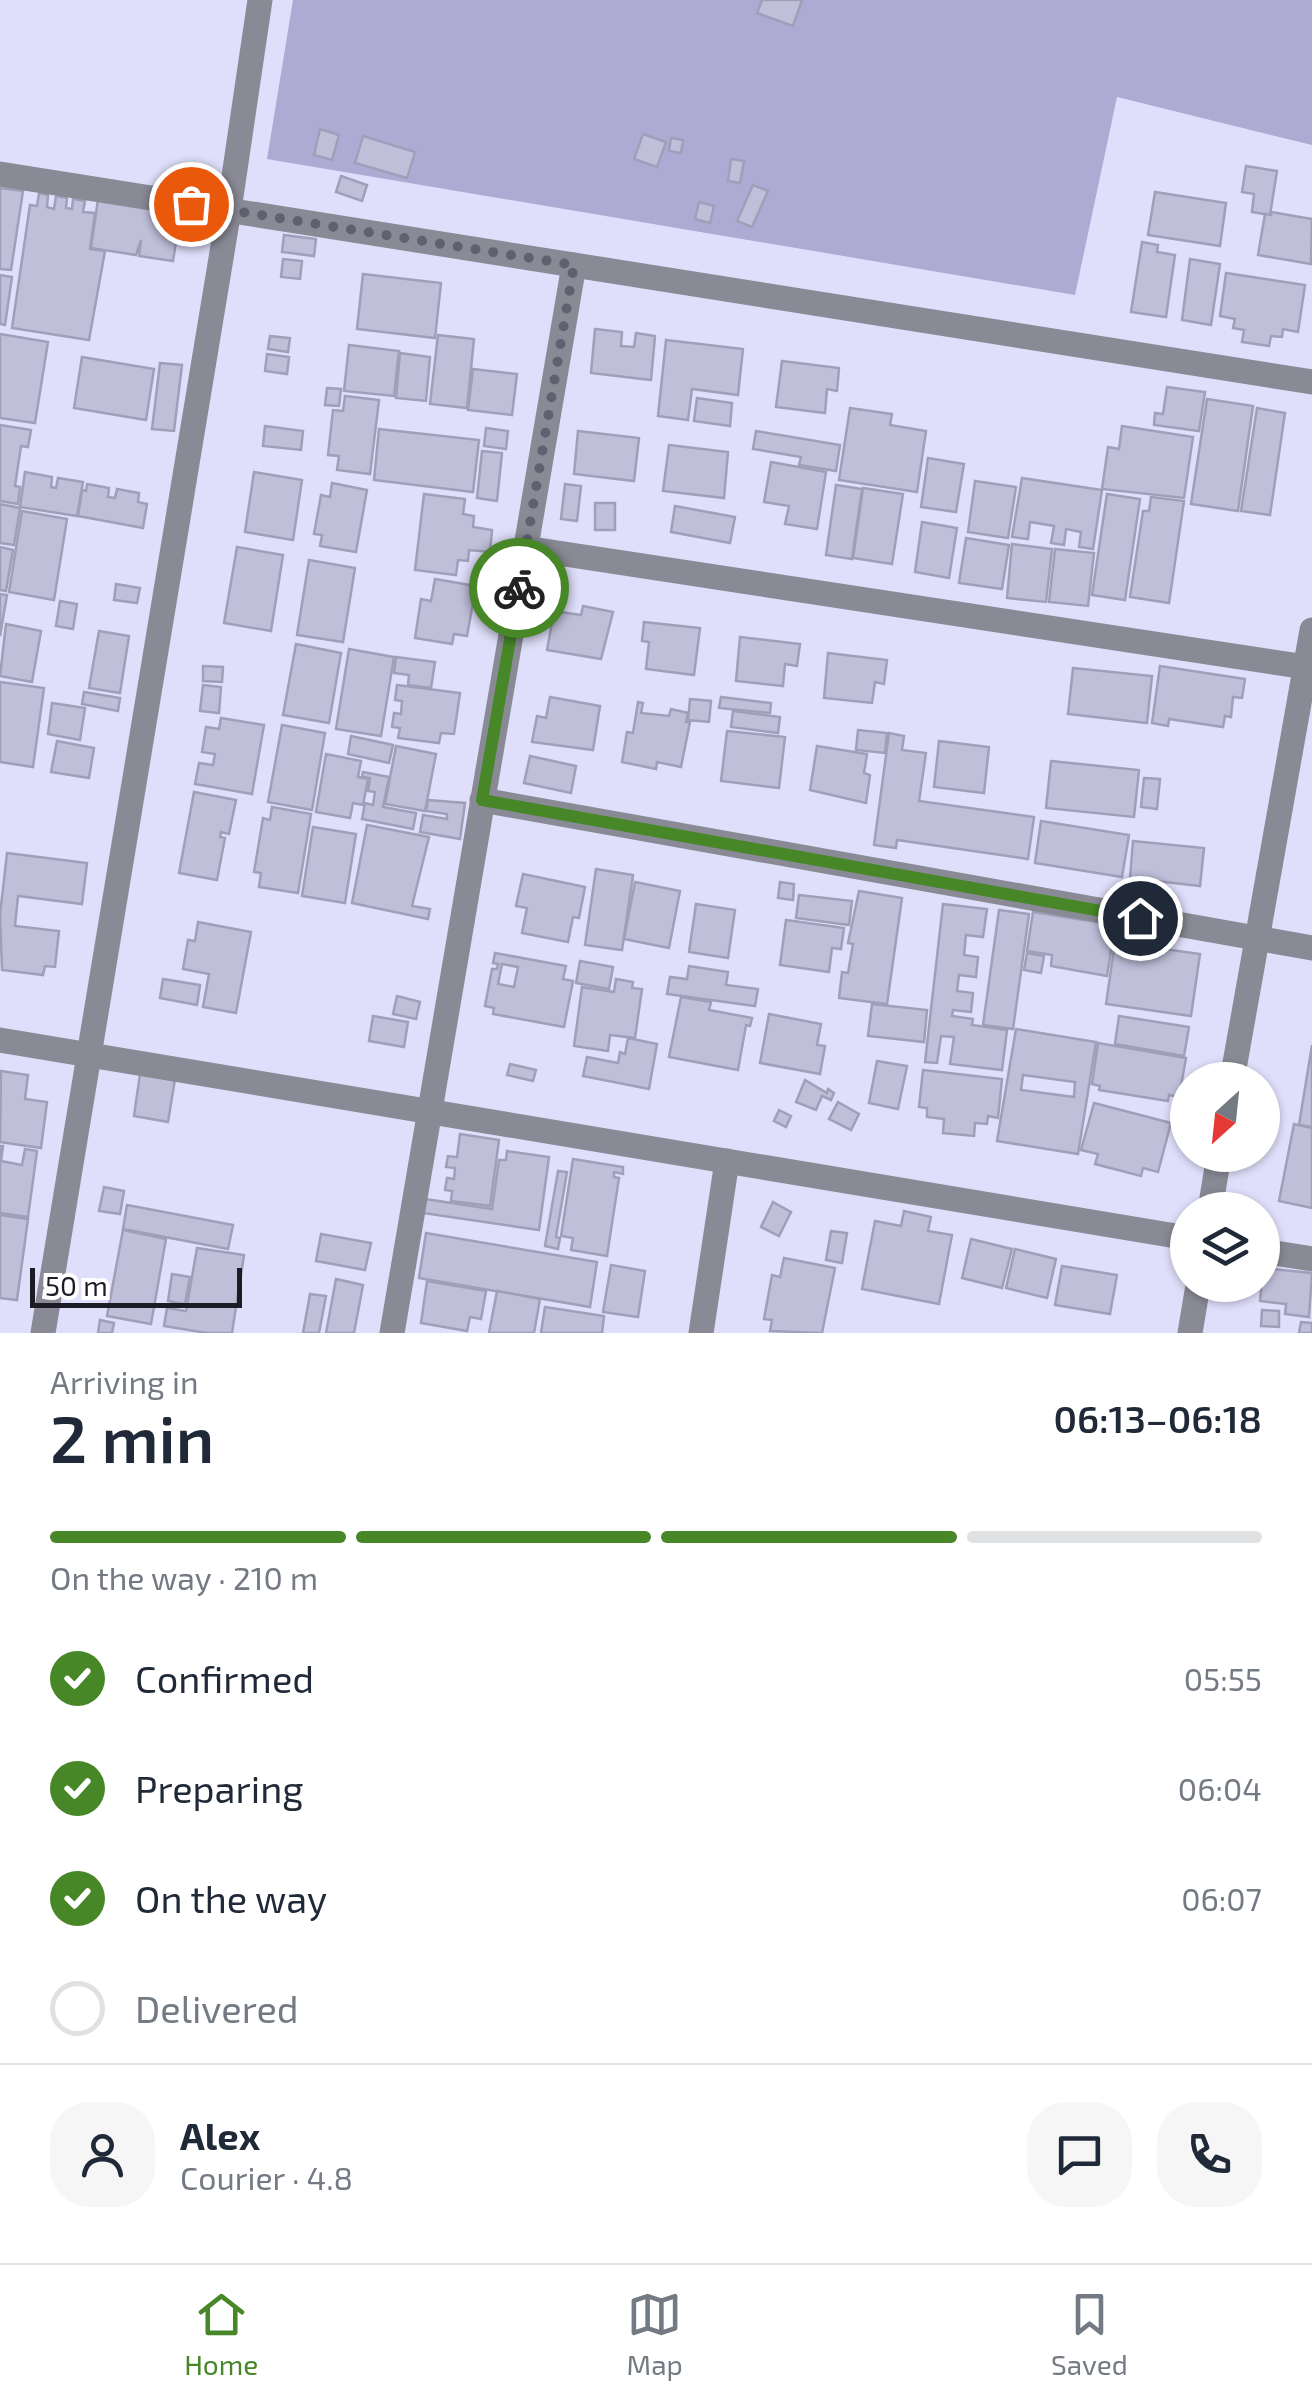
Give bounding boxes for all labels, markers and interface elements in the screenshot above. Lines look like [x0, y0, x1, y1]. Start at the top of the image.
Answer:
pin [149, 162, 234, 247]
icon: bag [164, 177, 219, 232]
courier [469, 538, 569, 638]
icon: bike [492, 561, 547, 616]
pin [1098, 876, 1183, 961]
icon: home [1113, 891, 1168, 946]
north arrow [1170, 1062, 1280, 1172]
map controls [1170, 1062, 1280, 1302]
button: layers [1170, 1192, 1280, 1302]
scale bar [30, 1263, 242, 1308]
text: 50 m [45, 1268, 108, 1302]
text: Arriving in [50, 1362, 199, 1400]
text: 06:13–06:18 [1054, 1395, 1262, 1441]
text: 2 min [50, 1398, 214, 1476]
text: On the way · 210 m [50, 1558, 318, 1596]
icon: check [50, 1651, 105, 1706]
text: Confirmed [135, 1655, 314, 1701]
text: 05:55 [1184, 1659, 1262, 1697]
icon: check [50, 1761, 105, 1816]
text: Preparing [135, 1765, 303, 1811]
text: 06:04 [1178, 1769, 1262, 1807]
icon: check [50, 1871, 105, 1926]
text: On the way [135, 1875, 327, 1921]
text: 06:07 [1181, 1879, 1262, 1917]
text: Delivered [135, 1985, 299, 2031]
button: person [50, 2102, 155, 2207]
button: chat [1027, 2102, 1132, 2207]
button: phone [1157, 2102, 1262, 2207]
text: Alex [180, 2112, 260, 2158]
text: Courier · 4.8 [180, 2158, 353, 2196]
tab: Home [184, 2287, 258, 2381]
tab: Map [627, 2287, 683, 2381]
tab: Saved [1051, 2287, 1128, 2381]

